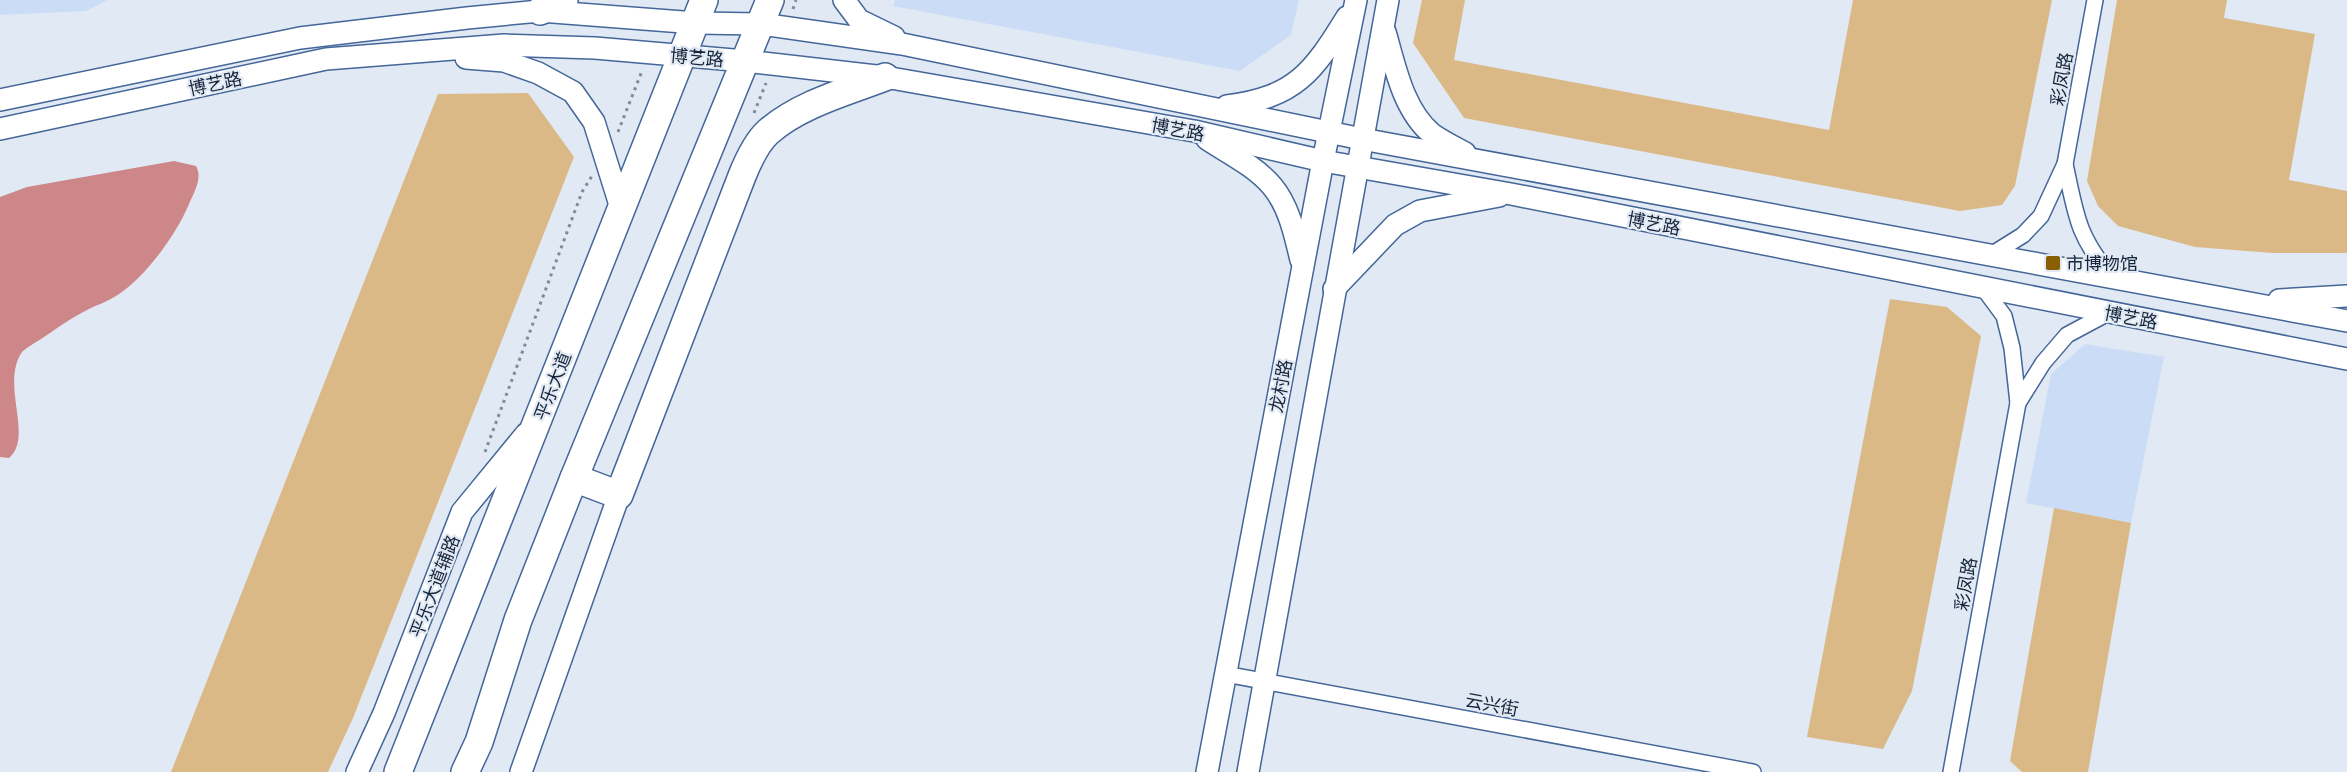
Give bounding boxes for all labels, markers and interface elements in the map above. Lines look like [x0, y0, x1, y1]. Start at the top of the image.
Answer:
street label: 博艺路 [669, 43, 725, 71]
street label: 彩凤路 [2044, 50, 2078, 108]
street label: 博艺路 [186, 66, 244, 100]
street label: 博艺路 [1149, 112, 1207, 146]
street label: 博艺路 [1625, 206, 1683, 240]
place label: 市博物馆 [2066, 251, 2138, 275]
marker: 市博物馆 [2044, 254, 2062, 272]
street label: 博艺路 [2102, 300, 2160, 334]
street label: 平乐大道 [528, 348, 576, 424]
street label: 龙村路 [1263, 357, 1297, 415]
street label: 平乐大道辅路 [403, 531, 465, 641]
street label: 彩凤路 [1948, 555, 1982, 613]
street label: 云兴街 [1463, 687, 1521, 721]

